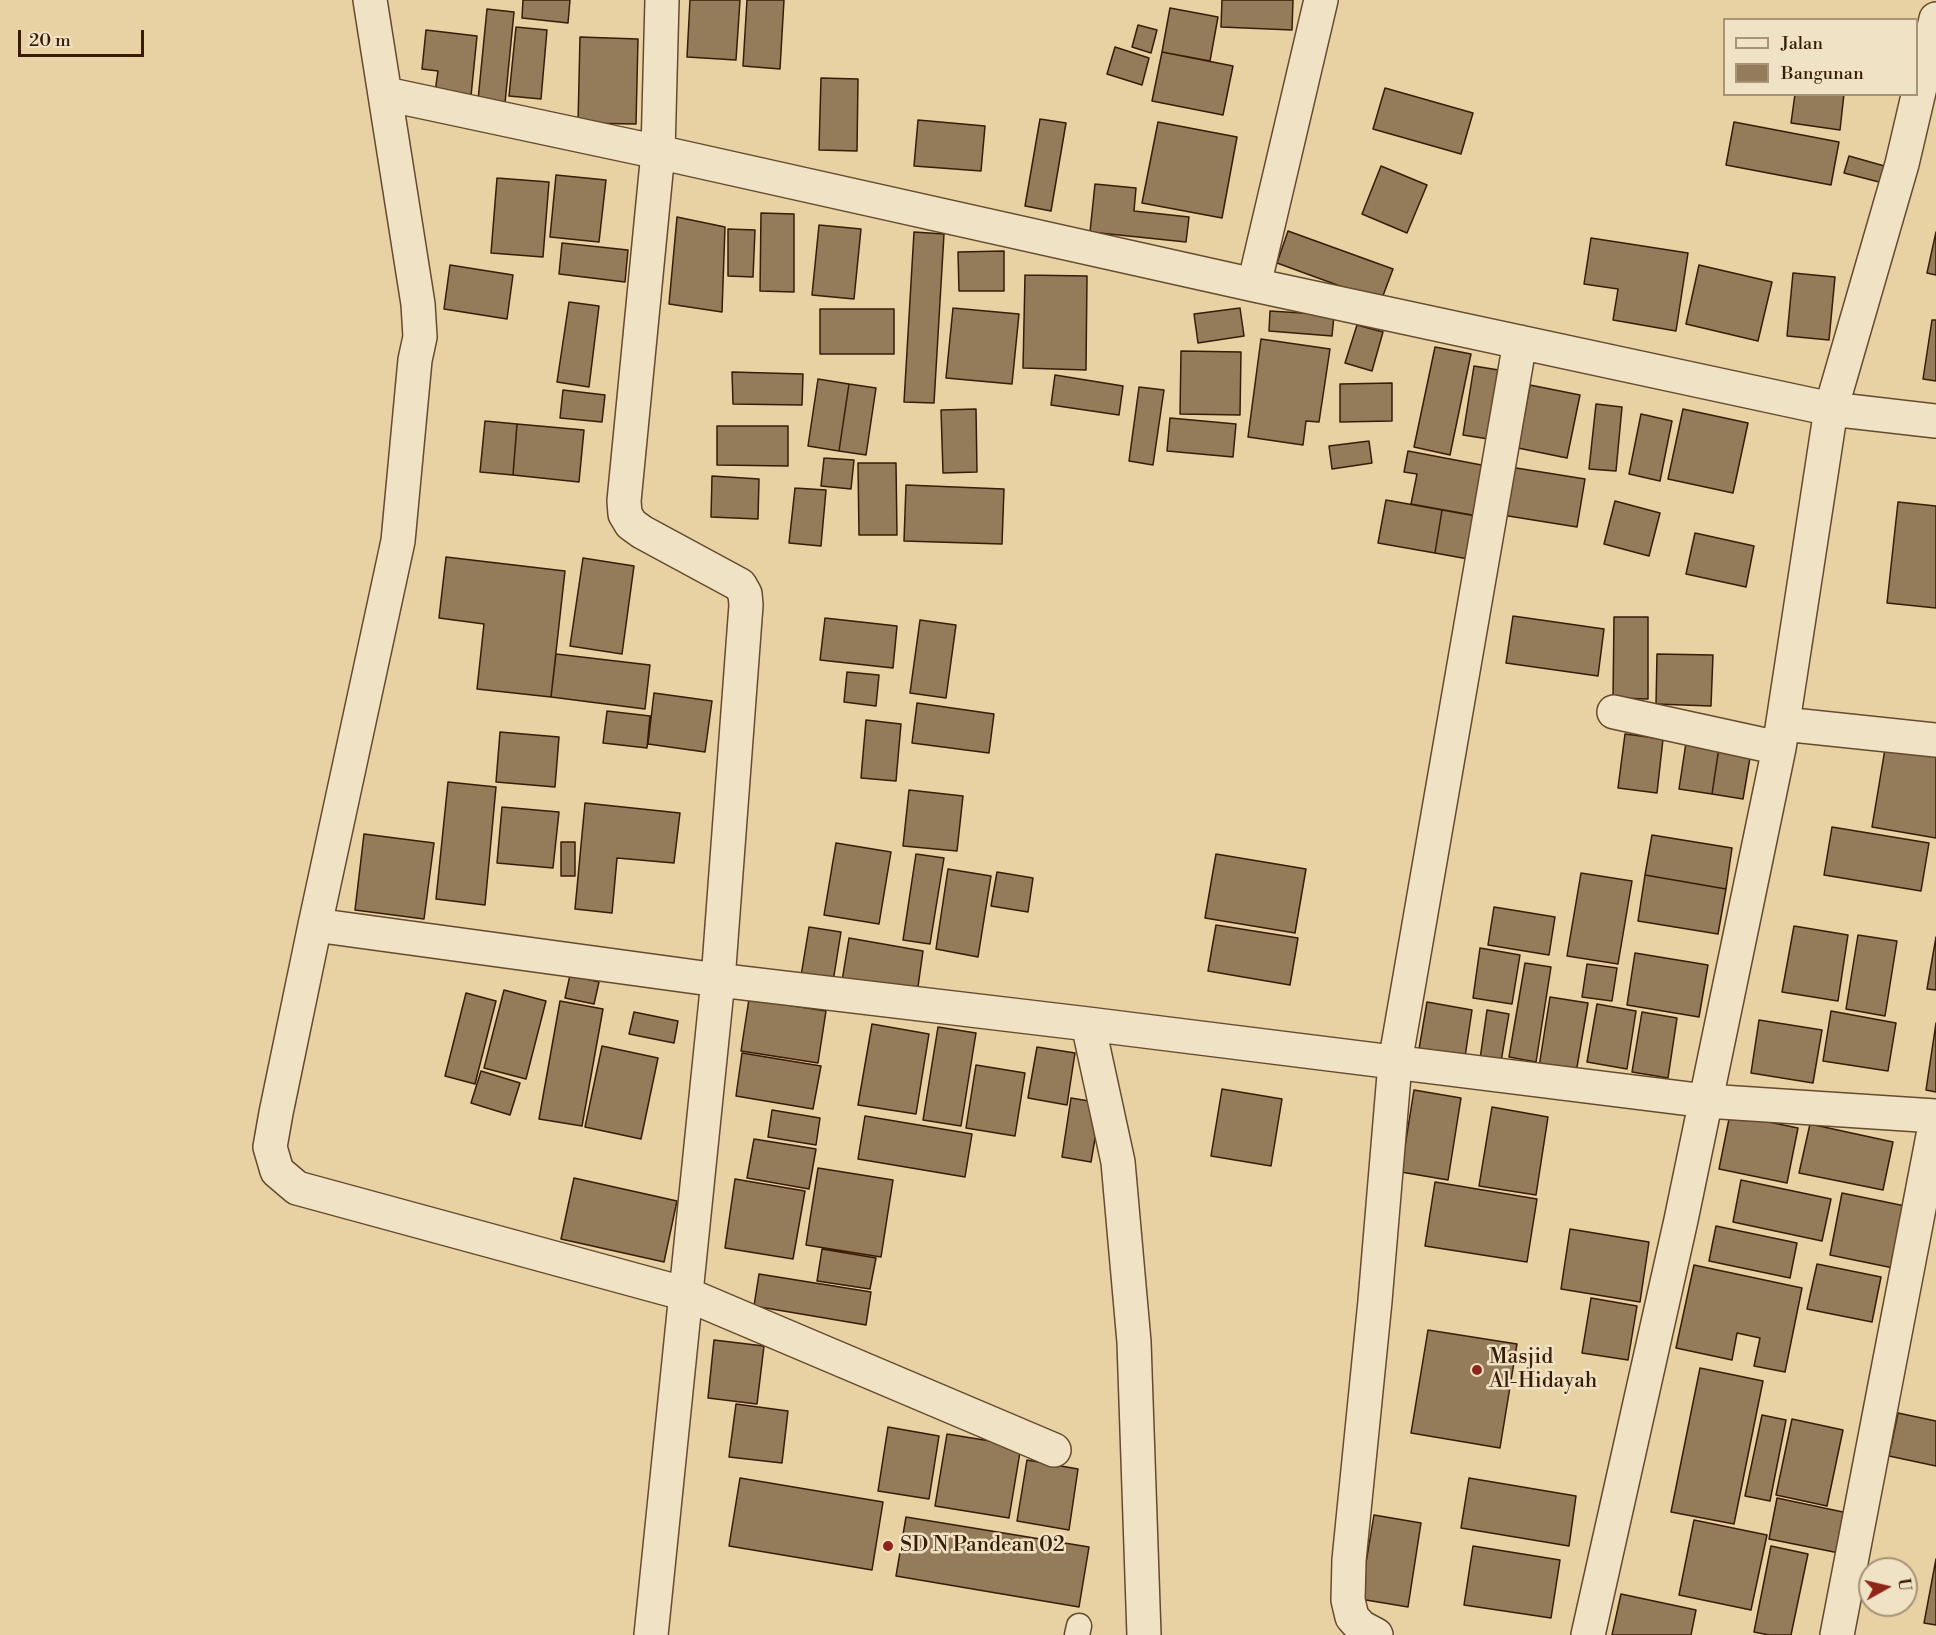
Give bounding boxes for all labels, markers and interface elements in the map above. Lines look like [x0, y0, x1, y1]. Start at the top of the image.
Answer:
scale bar [21, 18, 147, 56]
legend [1723, 18, 1918, 96]
text: 20 m [29, 29, 71, 52]
text: Jalan [1781, 32, 1823, 55]
text: Bangunan [1781, 62, 1864, 85]
place label: Masjid Al-Hidayah [1489, 1345, 1597, 1395]
marker: Masjid Al-Hidayah [1470, 1363, 1484, 1377]
place label: SD N Pandean 02 [900, 1533, 1065, 1559]
marker: SD N Pandean 02 [881, 1539, 895, 1553]
north arrow [1858, 1557, 1918, 1617]
text: U [1893, 1577, 1915, 1592]

